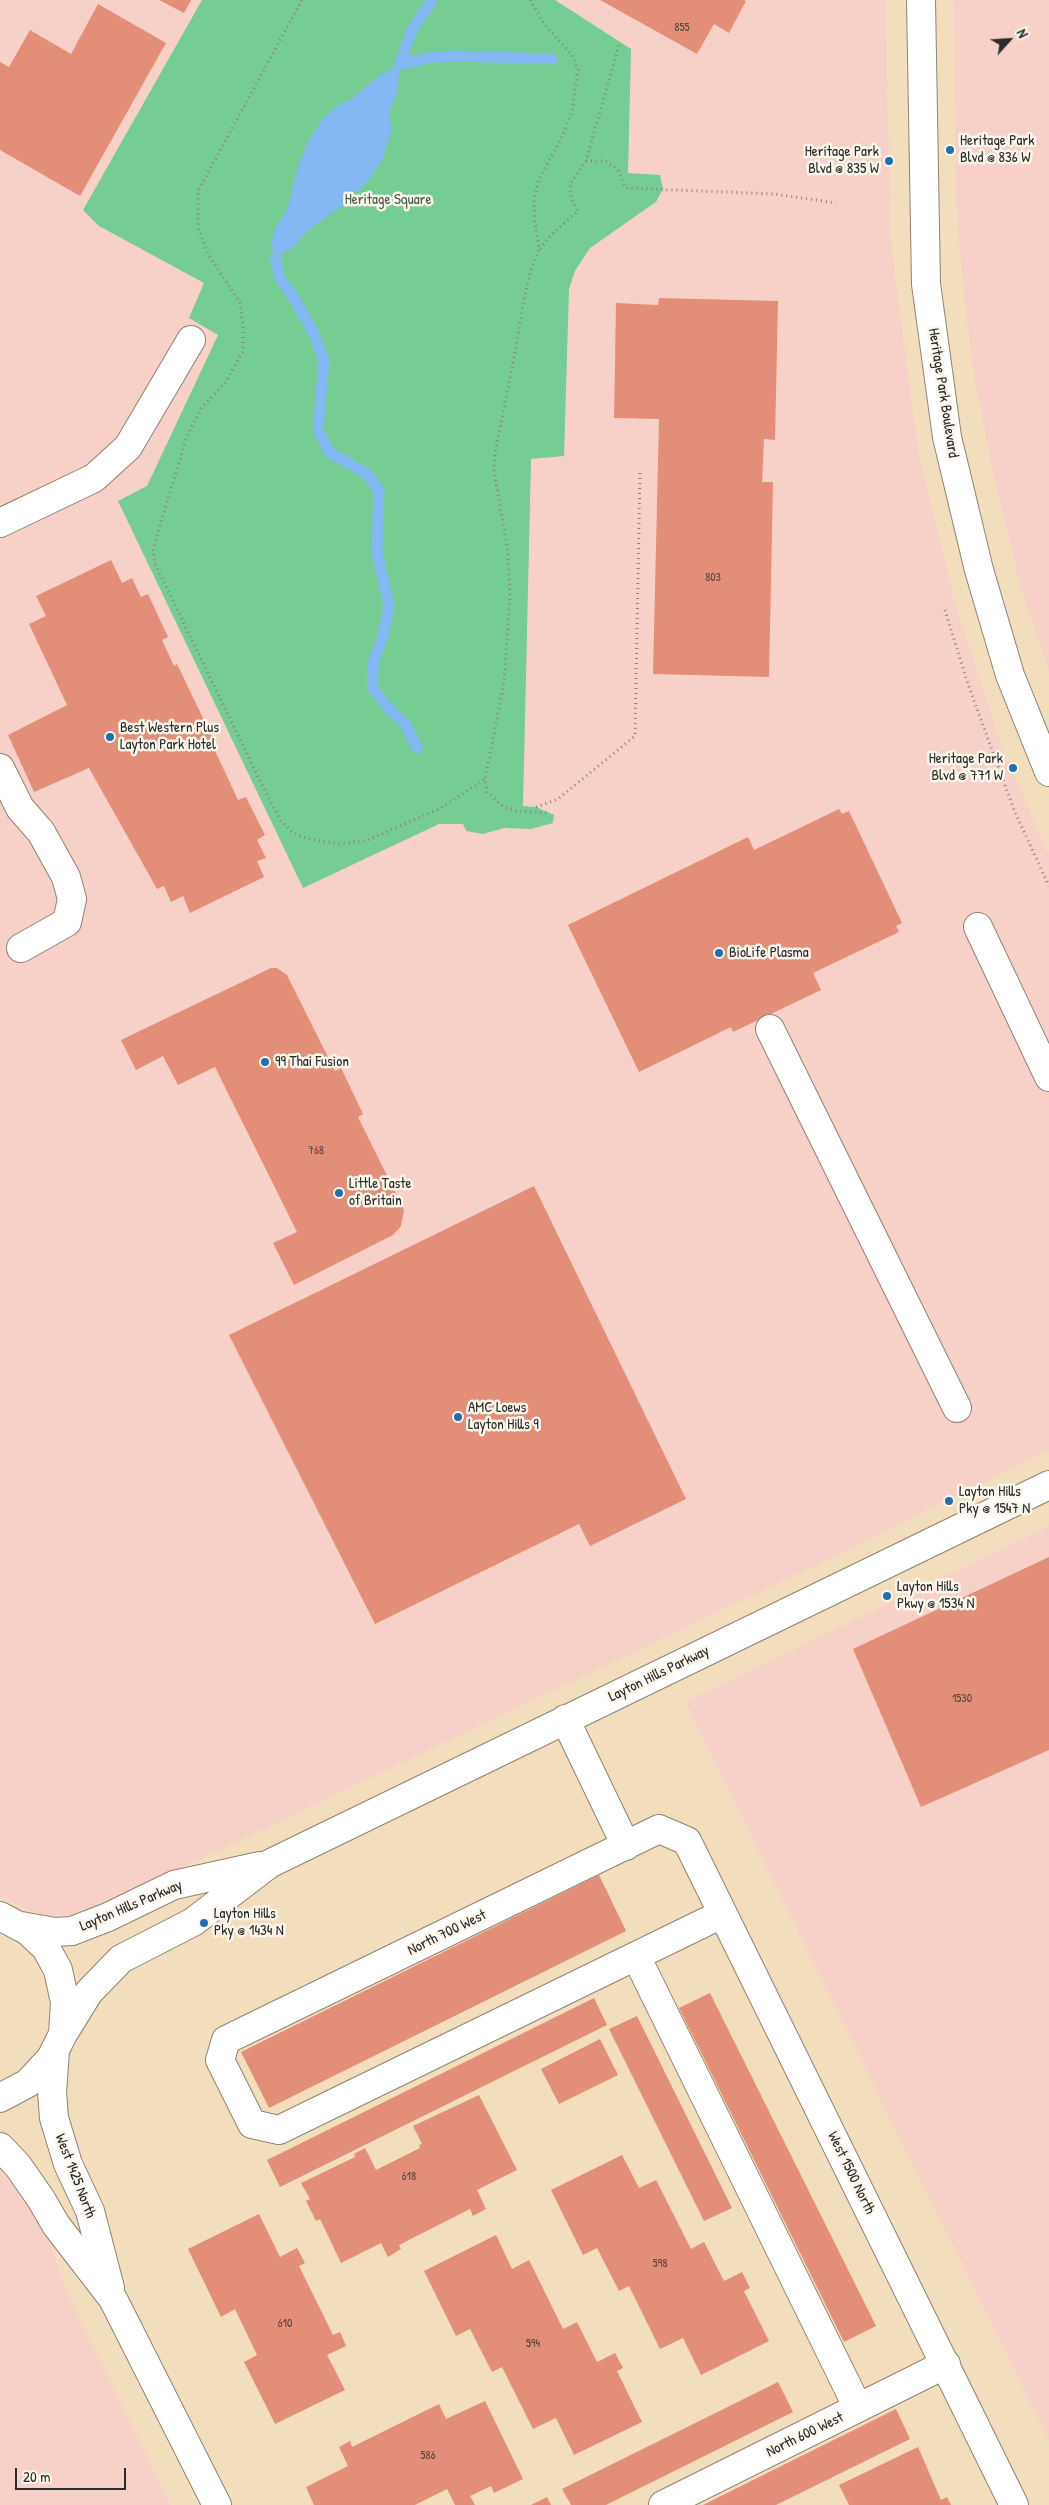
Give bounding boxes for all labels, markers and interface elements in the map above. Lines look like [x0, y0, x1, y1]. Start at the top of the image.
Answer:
north arrow [984, 15, 1034, 65]
house number: 855 [674, 21, 690, 35]
text: N [1013, 26, 1033, 41]
place label: Heritage Park Blvd @ 836 W [960, 132, 1034, 167]
place label: Heritage Park Blvd @ 835 W [805, 143, 879, 178]
marker: Heritage Park Blvd @ 836 W [944, 144, 956, 156]
marker: Heritage Park Blvd @ 835 W [883, 155, 895, 167]
park label: Heritage Square [345, 191, 431, 209]
street label: Heritage Park Boulevard [924, 327, 962, 459]
house number: 803 [705, 571, 721, 585]
place label: Best Western Plus Layton Park Hotel [120, 719, 219, 754]
marker: Best Western Plus Layton Park Hotel [104, 731, 116, 743]
place label: Heritage Park Blvd @ 771 W [929, 750, 1003, 785]
marker: Heritage Park Blvd @ 771 W [1007, 762, 1019, 774]
place label: BioLife Plasma [729, 944, 809, 962]
marker: BioLife Plasma [713, 947, 725, 959]
place label: 99 Thai Fusion [275, 1053, 349, 1071]
marker: 99 Thai Fusion [259, 1056, 271, 1068]
house number: 768 [308, 1144, 324, 1158]
place label: Little Taste of Britain [349, 1175, 411, 1210]
marker: Little Taste of Britain [333, 1187, 345, 1199]
place label: AMC Loews Layton Hills 9 [468, 1399, 539, 1434]
marker: AMC Loews Layton Hills 9 [452, 1411, 464, 1423]
place label: Layton Hills Pky @ 1547 N [959, 1483, 1030, 1518]
marker: Layton Hills Pky @ 1547 N [943, 1495, 955, 1507]
place label: Layton Hills Pkwy @ 1534 N [897, 1578, 974, 1613]
marker: Layton Hills Pkwy @ 1534 N [881, 1590, 893, 1602]
street label: Layton Hills Parkway [606, 1642, 712, 1706]
house number: 1530 [952, 1692, 972, 1706]
street label: Layton Hills Parkway [77, 1876, 185, 1936]
place label: Layton Hills Pky @ 1434 N [214, 1905, 284, 1940]
street label: North 700 West [405, 1906, 489, 1960]
marker: Layton Hills Pky @ 1434 N [198, 1917, 210, 1929]
street label: West 1500 North [823, 2129, 879, 2217]
street label: West 1425 North [51, 2131, 99, 2221]
house number: 618 [402, 2170, 416, 2184]
house number: 598 [653, 2257, 667, 2271]
house number: 610 [278, 2317, 292, 2331]
house number: 594 [526, 2337, 540, 2351]
street label: North 600 West [763, 2409, 847, 2461]
house number: 586 [420, 2449, 436, 2463]
scale bar [18, 2458, 129, 2490]
text: 20 m [23, 2466, 50, 2487]

